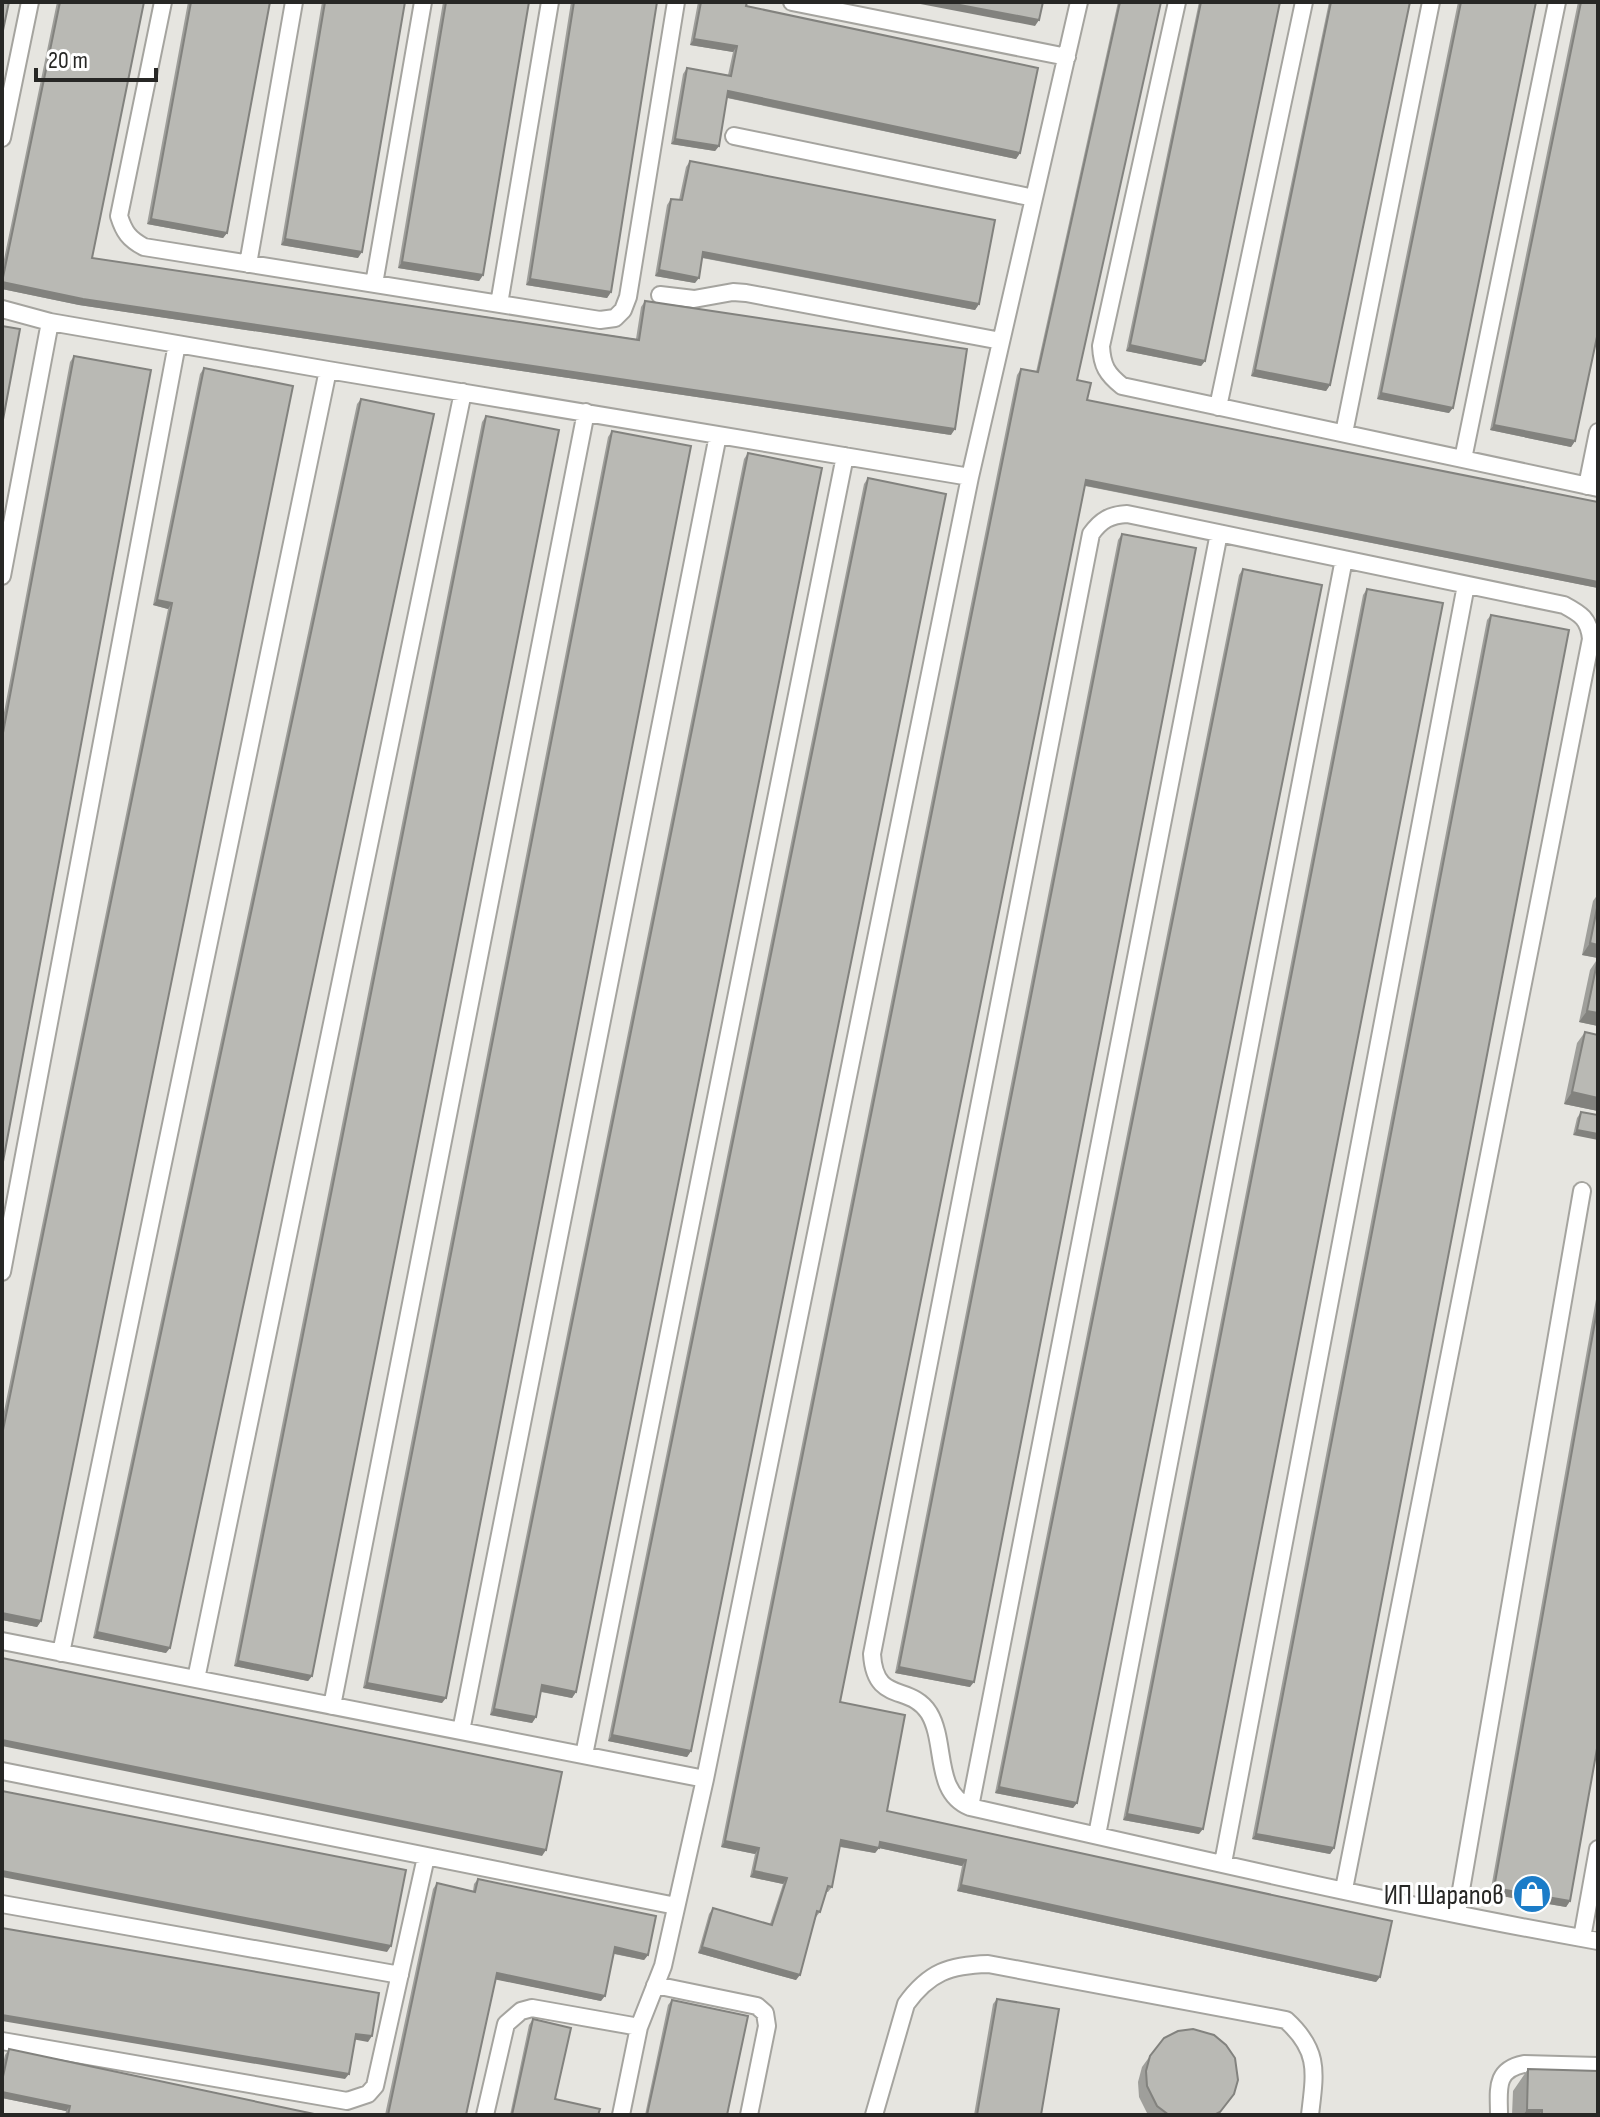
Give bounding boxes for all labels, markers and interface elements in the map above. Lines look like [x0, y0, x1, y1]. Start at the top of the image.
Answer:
scale bar [36, 32, 156, 82]
text: 20 m [48, 46, 88, 75]
shop icon: ИП Шарапов [1511, 1873, 1553, 1915]
place label: ИП Шарапов [1384, 1879, 1504, 1912]

